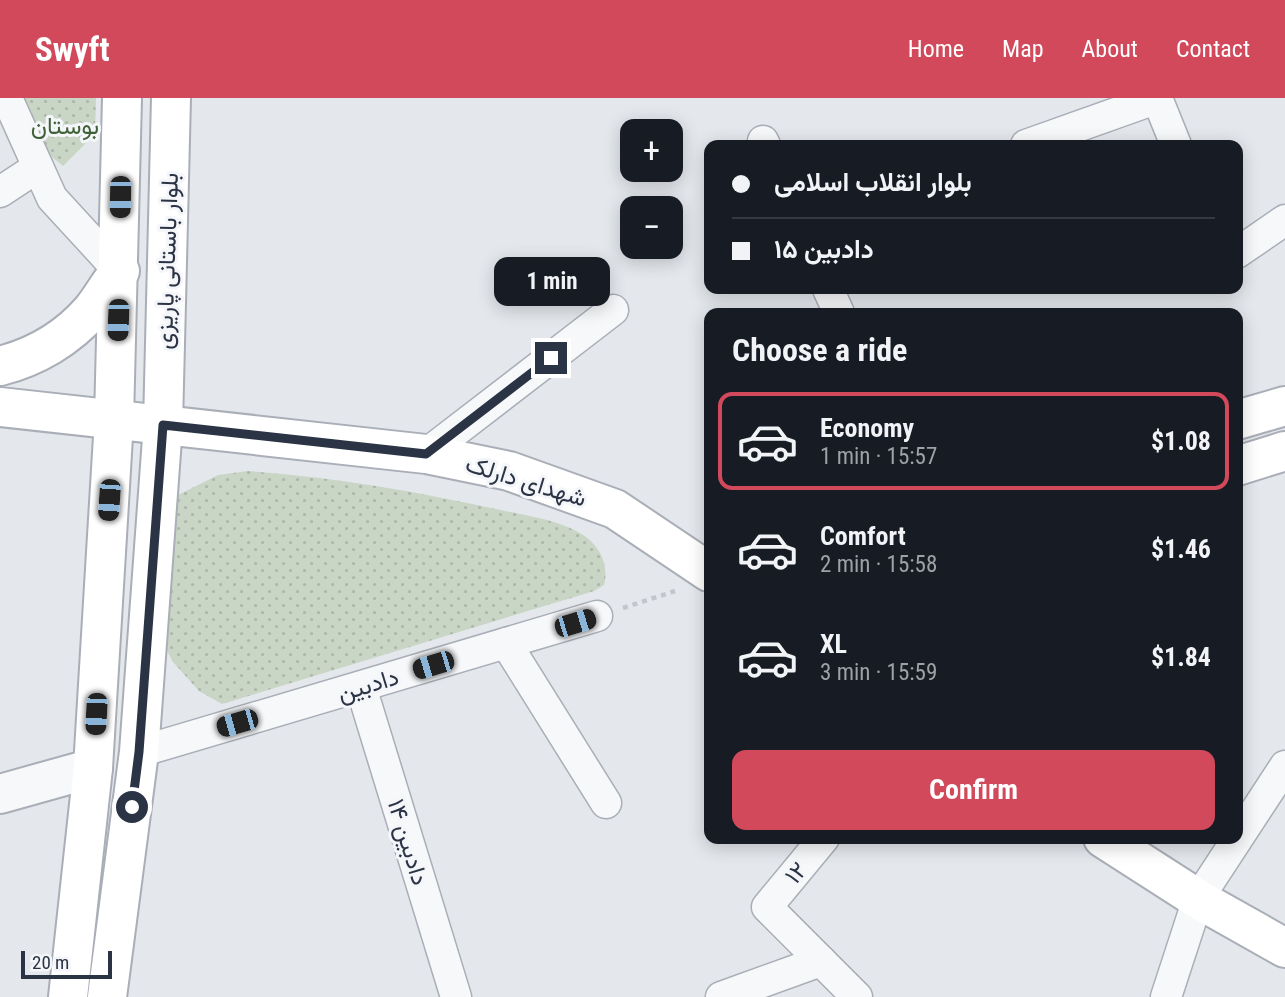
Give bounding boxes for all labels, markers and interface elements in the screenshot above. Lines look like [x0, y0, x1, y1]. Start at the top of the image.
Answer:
text: Swyft [35, 30, 110, 69]
text: Home [908, 35, 964, 63]
text: Map [1002, 35, 1044, 63]
text: About [1082, 35, 1138, 63]
text: Contact [1176, 35, 1250, 63]
park label: بوستان [31, 112, 99, 141]
map controls [620, 119, 683, 259]
button: + [620, 119, 683, 182]
text: بلوار انقلاب اسلامی [774, 167, 972, 197]
street label: بلوار باستانی پاریزی [150, 172, 186, 350]
car [110, 176, 131, 218]
button: − [620, 196, 683, 259]
text: دادبین ۱۵ [774, 234, 874, 264]
callout: 1 min [493, 257, 609, 306]
text: 1 min [526, 268, 578, 295]
car [107, 299, 130, 341]
text: Choose a ride [732, 331, 907, 369]
route end [535, 342, 567, 374]
icon: car [736, 410, 799, 473]
text: Economy [820, 413, 914, 443]
text: $1.08 [1151, 426, 1211, 456]
text: 1 min · 15:57 [820, 443, 937, 470]
street label: شهدای دارلک [462, 449, 590, 514]
car [98, 478, 121, 522]
icon: car [736, 518, 799, 581]
text: Comfort [820, 521, 906, 551]
text: $1.46 [1151, 534, 1211, 564]
text: 2 min · 15:58 [820, 551, 937, 578]
car [552, 607, 599, 639]
icon: car [736, 626, 799, 689]
text: XL [820, 629, 847, 659]
text: $1.84 [1151, 642, 1211, 672]
car [410, 649, 457, 681]
text: 3 min · 15:59 [820, 659, 937, 686]
street label: دادبین [334, 662, 402, 708]
car [85, 692, 108, 736]
car [214, 707, 261, 739]
button: Confirm [732, 750, 1215, 830]
route start [116, 791, 148, 823]
street label: دادبین ۱۴ [382, 796, 434, 888]
street label: ۱۲ [779, 857, 813, 889]
scale bar [21, 948, 112, 980]
text: 20 m [32, 951, 69, 974]

